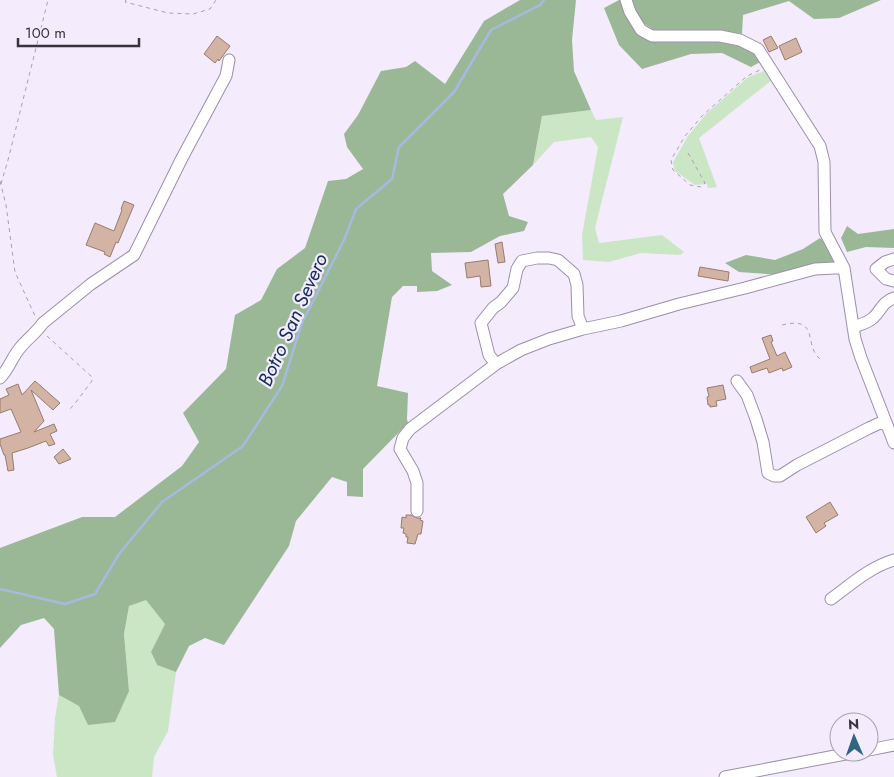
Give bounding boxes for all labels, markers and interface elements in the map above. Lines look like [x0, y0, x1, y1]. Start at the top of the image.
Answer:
scale bar [18, 15, 139, 47]
text: 100 m [25, 22, 66, 44]
water label: Botro San Severo [251, 249, 335, 391]
north arrow [829, 712, 879, 762]
text: N [848, 714, 859, 734]

